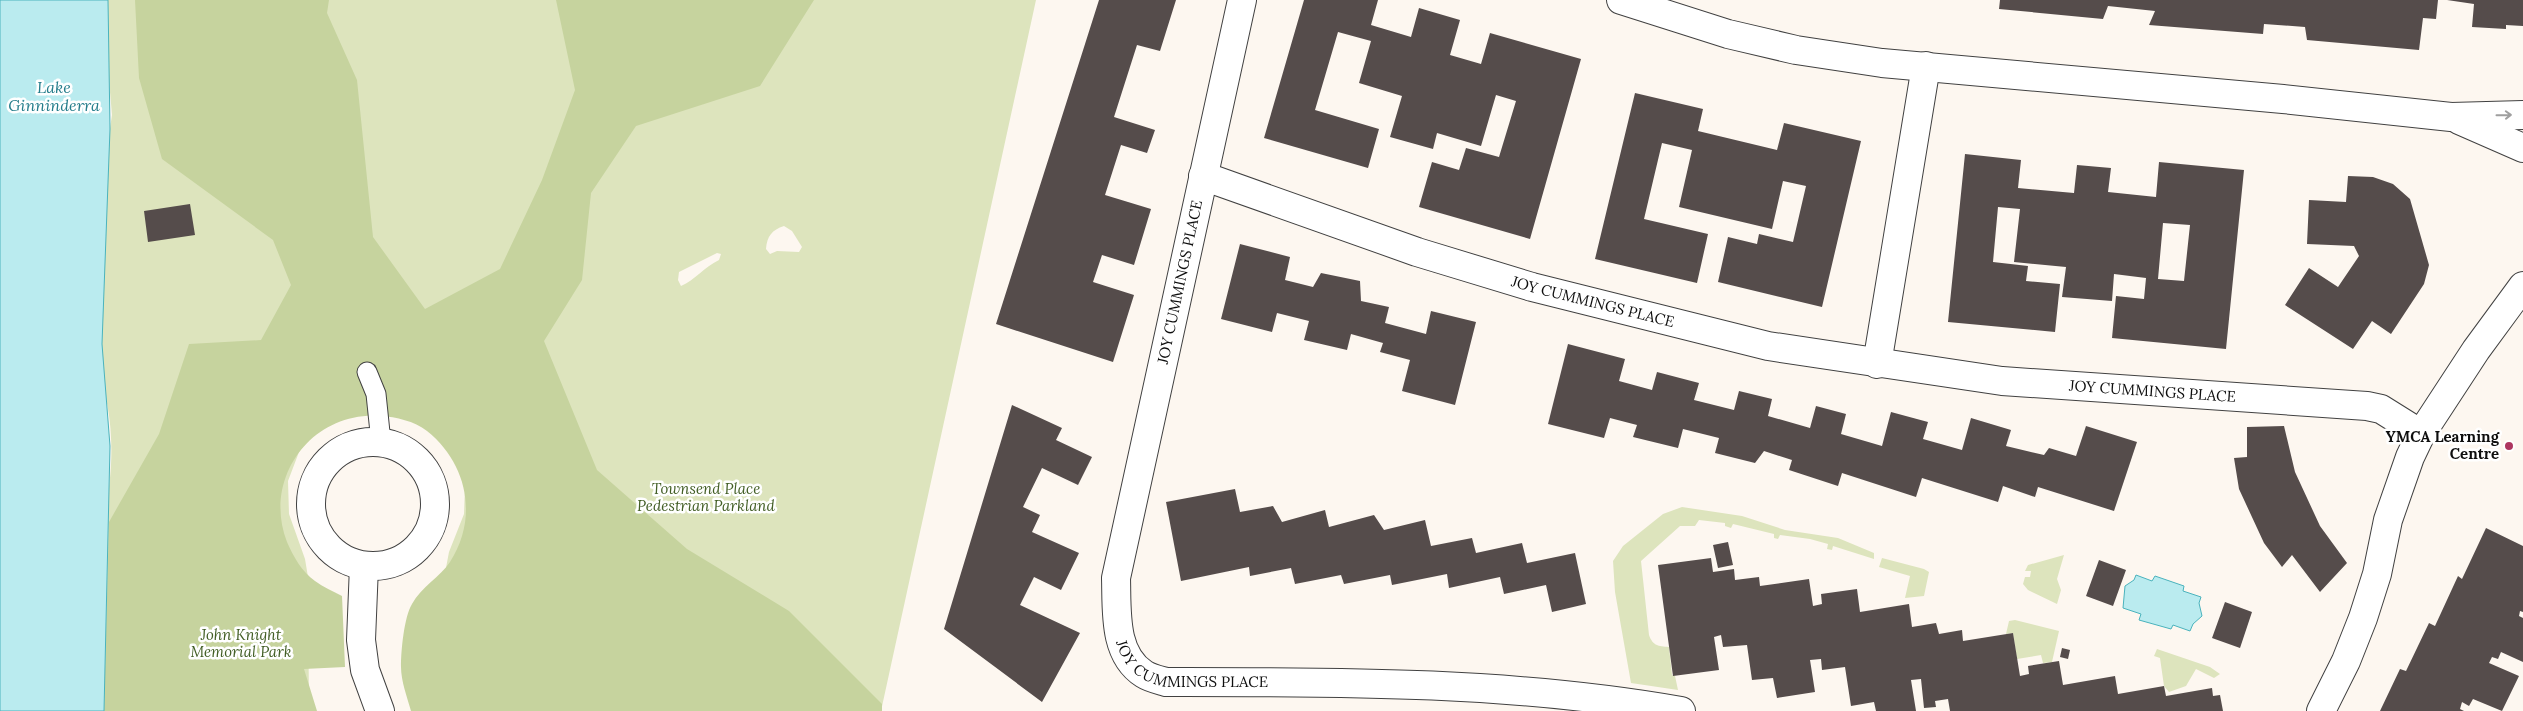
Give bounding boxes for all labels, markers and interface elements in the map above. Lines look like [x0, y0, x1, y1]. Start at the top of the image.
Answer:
water label: Lake Ginninderra [8, 77, 100, 115]
one-way arrow [2496, 111, 2512, 120]
street label: JOY CUMMINGS PLACE [1153, 198, 1206, 367]
street label: JOY CUMMINGS PLACE [1508, 271, 1676, 331]
street label: JOY CUMMINGS PLACE [2067, 376, 2237, 406]
place label: YMCA Learning Centre [2386, 427, 2500, 463]
marker: YMCA Learning Centre [2503, 440, 2515, 452]
park label: Townsend Place Pedestrian Parkland [637, 479, 776, 515]
park label: John Knight Memorial Park [190, 625, 292, 661]
street label: JOY CUMMINGS PLACE [1112, 636, 1268, 691]

